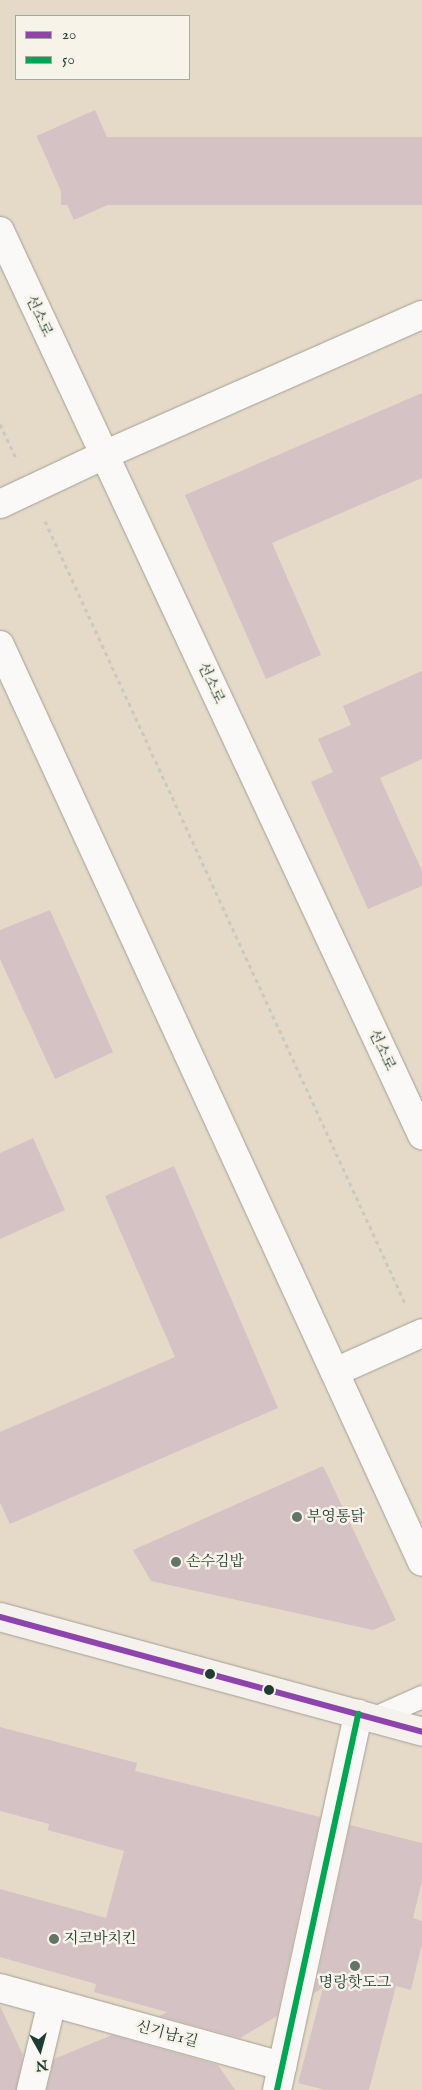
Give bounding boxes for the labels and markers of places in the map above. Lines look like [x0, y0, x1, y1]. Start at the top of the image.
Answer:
place label: 부영통닭 [307, 1508, 365, 1526]
marker: 부영통닭 [291, 1511, 303, 1523]
place label: 손수김밥 [186, 1553, 244, 1571]
marker: 손수김밥 [170, 1556, 182, 1568]
unlabelled marker [205, 1669, 215, 1679]
unlabelled marker [264, 1685, 274, 1695]
place label: 지코바치킨 [64, 1930, 136, 1948]
marker: 지코바치킨 [48, 1933, 60, 1945]
marker: 명랑핫도그 [349, 1960, 361, 1972]
place label: 명랑핫도그 [319, 1974, 391, 1992]

